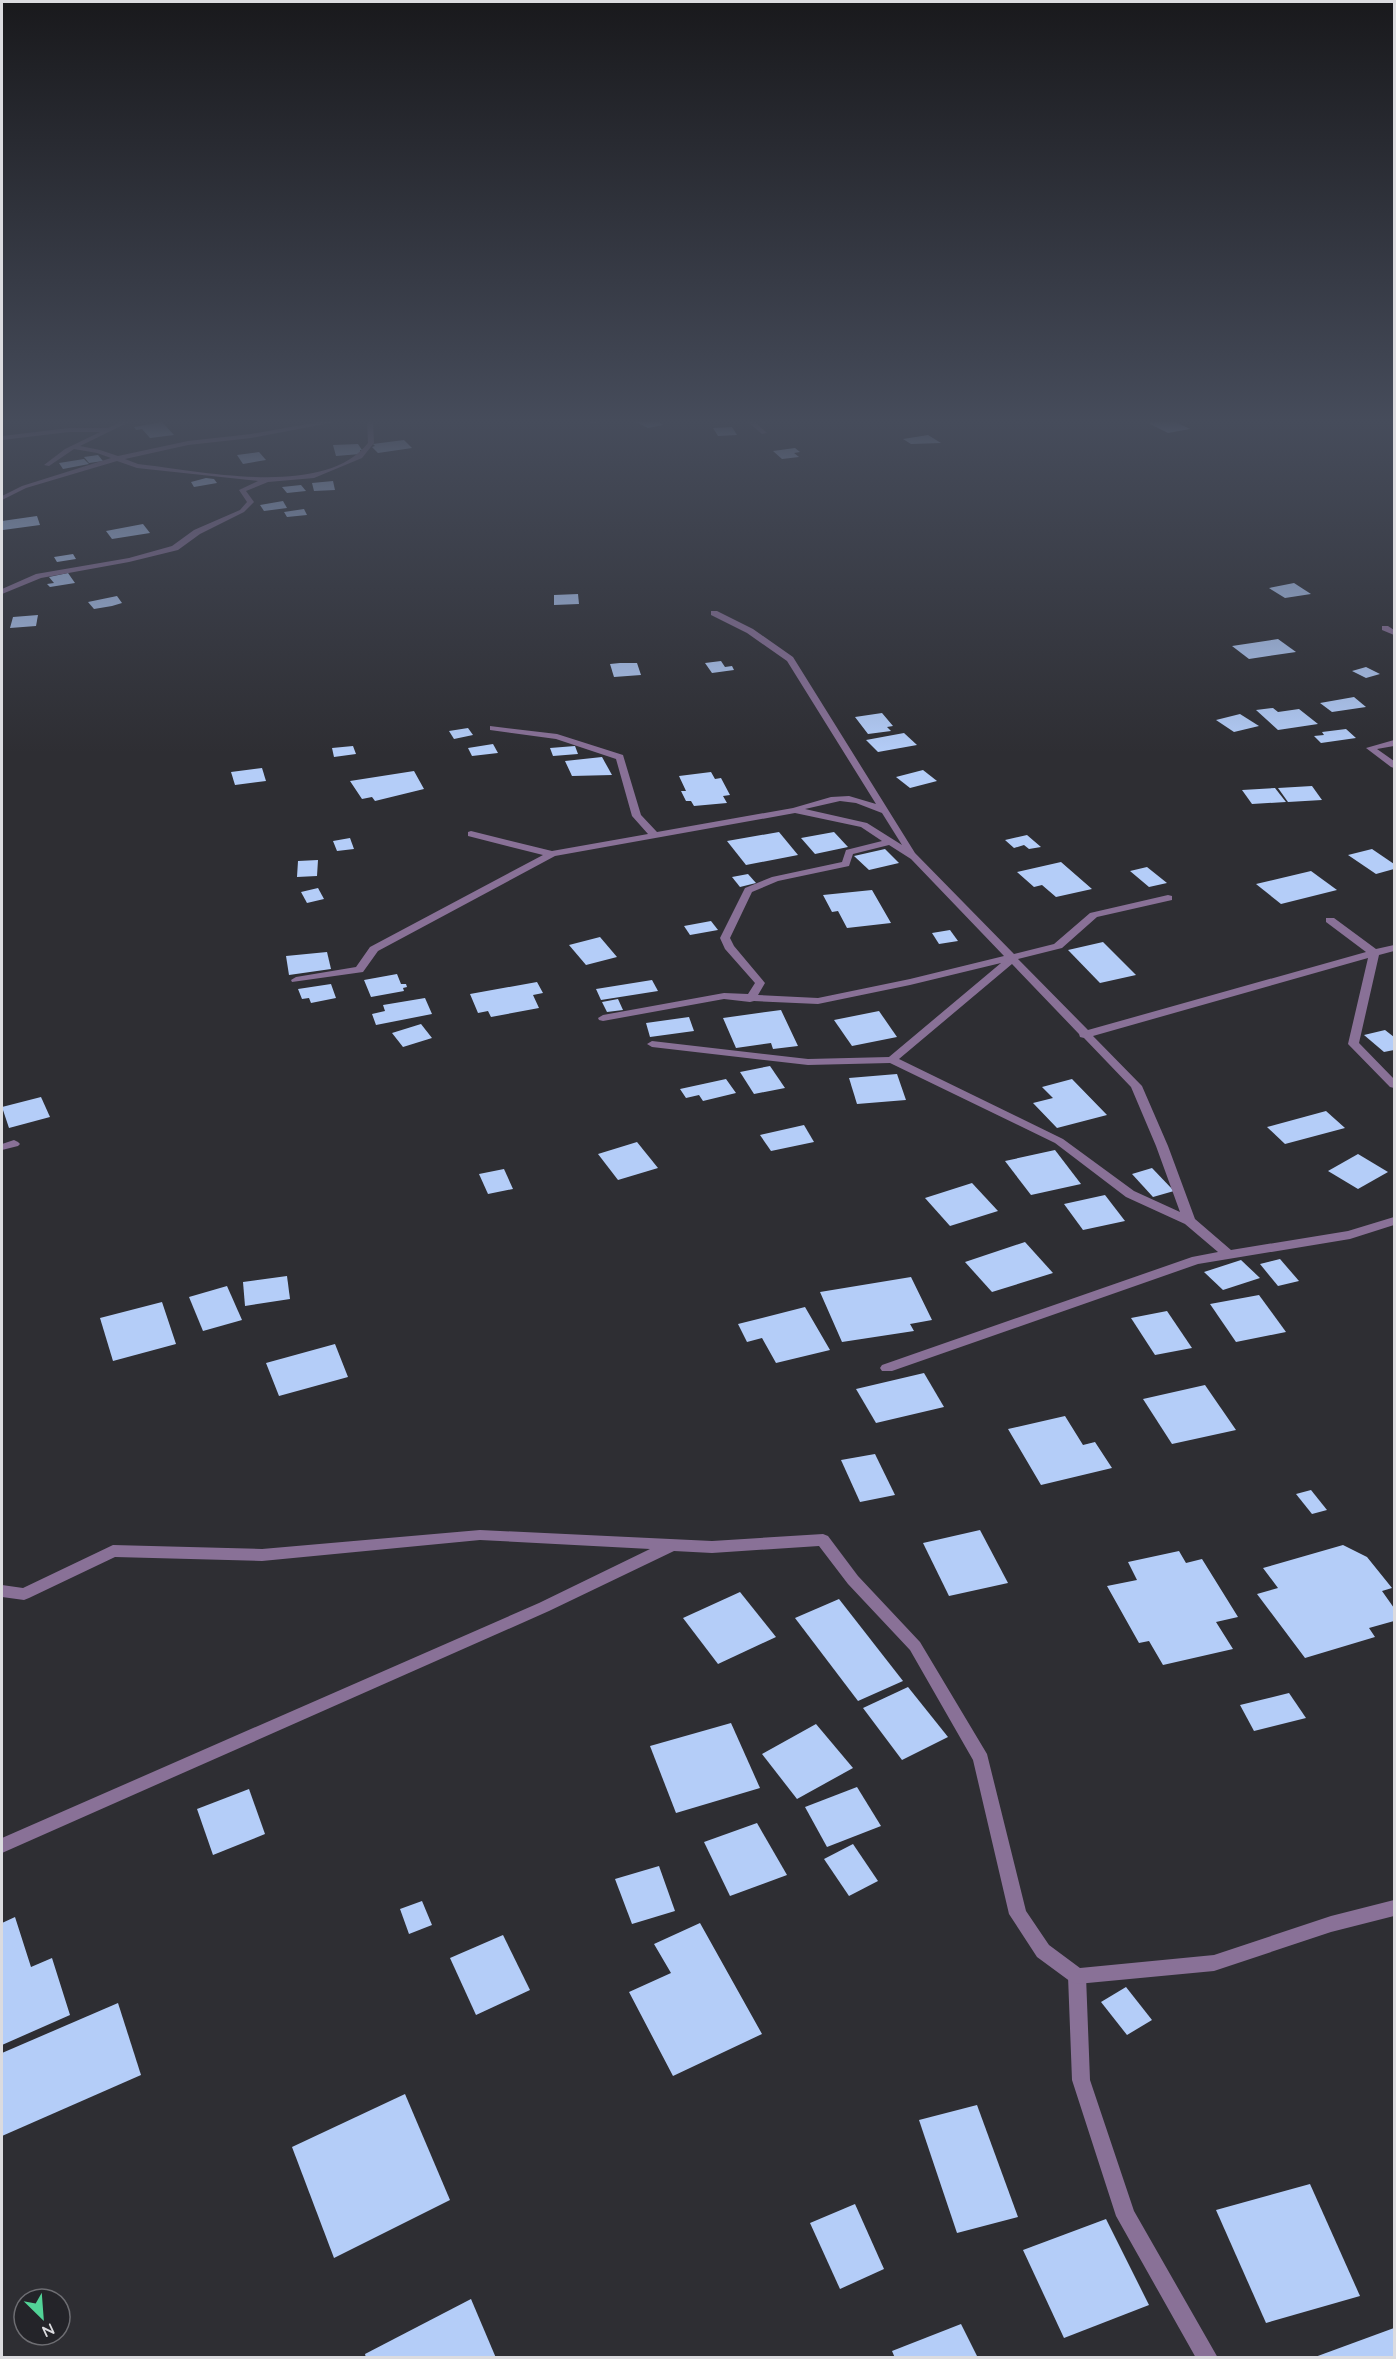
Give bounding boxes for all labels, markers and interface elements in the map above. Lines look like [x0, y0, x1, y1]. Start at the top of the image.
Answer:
north arrow [12, 2287, 72, 2347]
text: N [39, 2319, 58, 2342]

